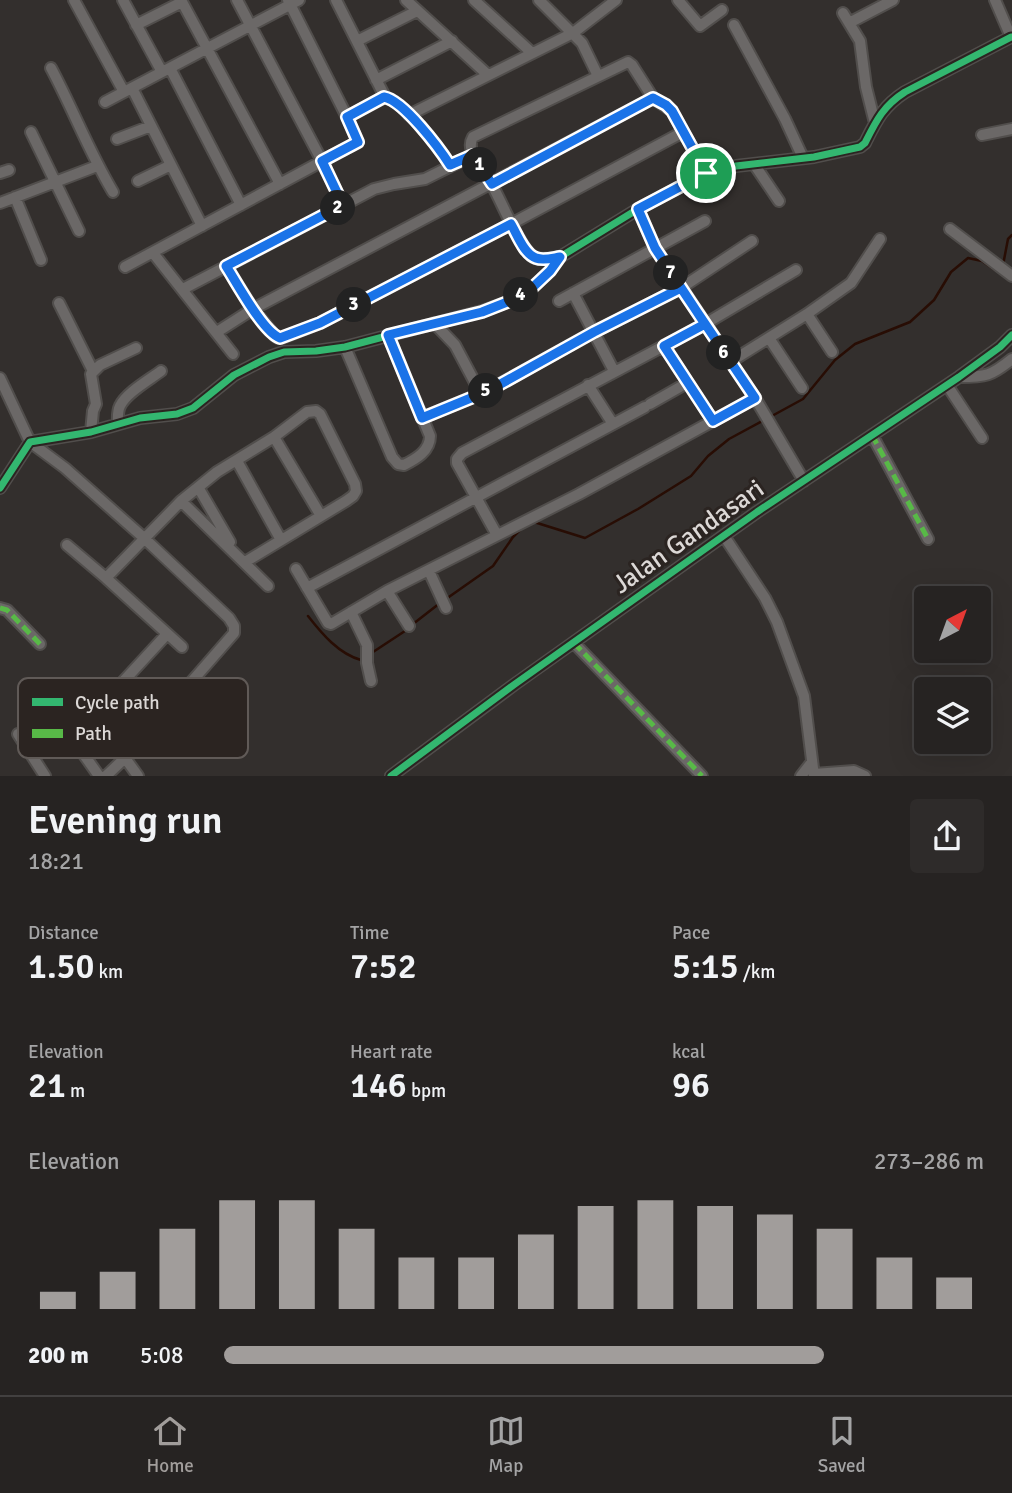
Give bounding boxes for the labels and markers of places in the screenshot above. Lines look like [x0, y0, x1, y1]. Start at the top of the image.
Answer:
pin [676, 143, 736, 203]
pin: 1 [462, 148, 498, 182]
pin: 2 [320, 190, 356, 226]
pin: 7 [654, 256, 688, 290]
pin: 4 [504, 278, 538, 312]
pin: 3 [336, 288, 372, 322]
pin: 6 [706, 336, 742, 370]
pin: 5 [468, 374, 504, 408]

